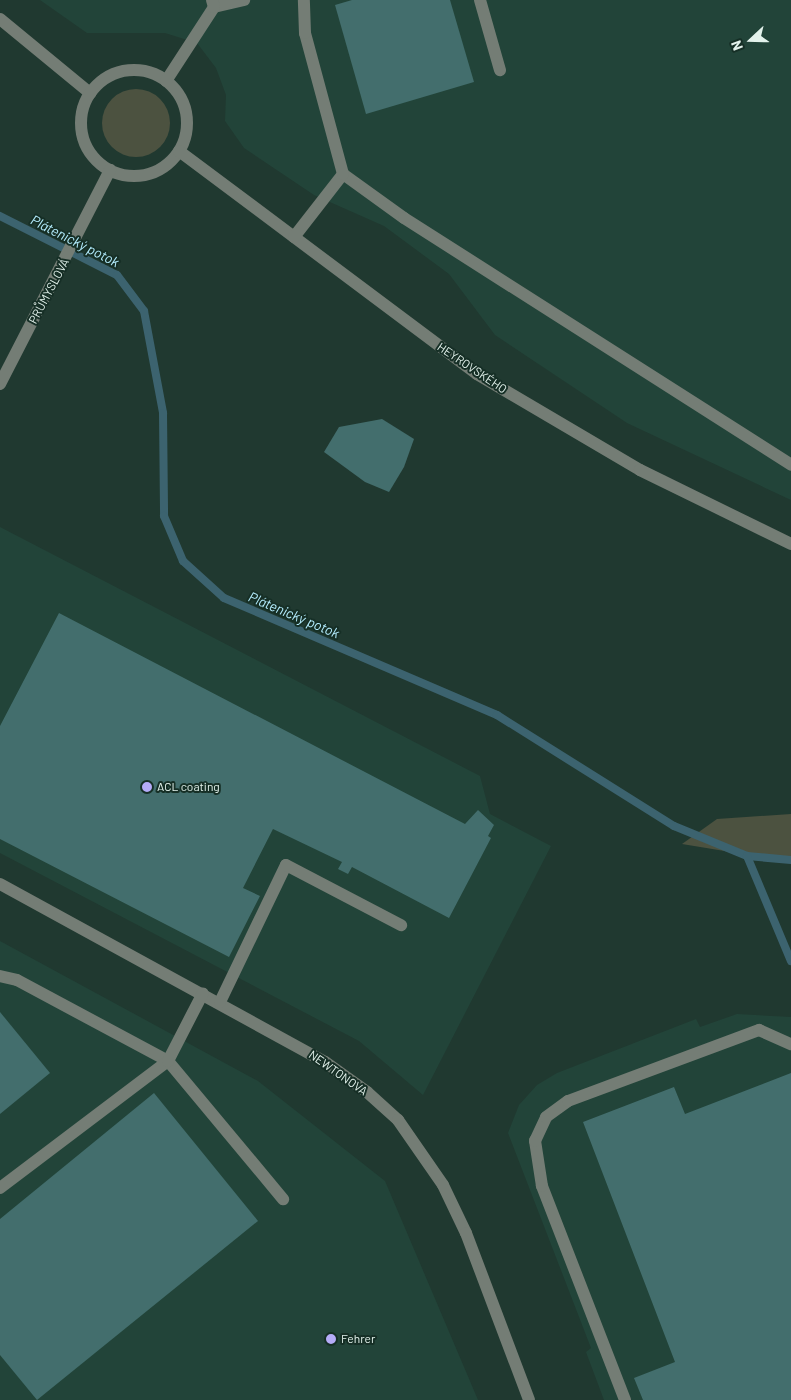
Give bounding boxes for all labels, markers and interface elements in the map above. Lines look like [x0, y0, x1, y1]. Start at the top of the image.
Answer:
north arrow [726, 15, 776, 65]
text: N [727, 38, 746, 53]
water label: Plátenický potok [28, 211, 122, 271]
street label: PRŮMYSLOVÁ [26, 256, 72, 326]
street label: HEYROVSKÉHO [435, 340, 509, 396]
water label: Plátenický potok [246, 588, 342, 642]
place label: ACL coating [157, 780, 220, 794]
marker: ACL coating [141, 781, 153, 793]
street label: NEWTONOVA [306, 1047, 370, 1099]
place label: Fehrer [341, 1332, 375, 1346]
marker: Fehrer [325, 1333, 337, 1345]

